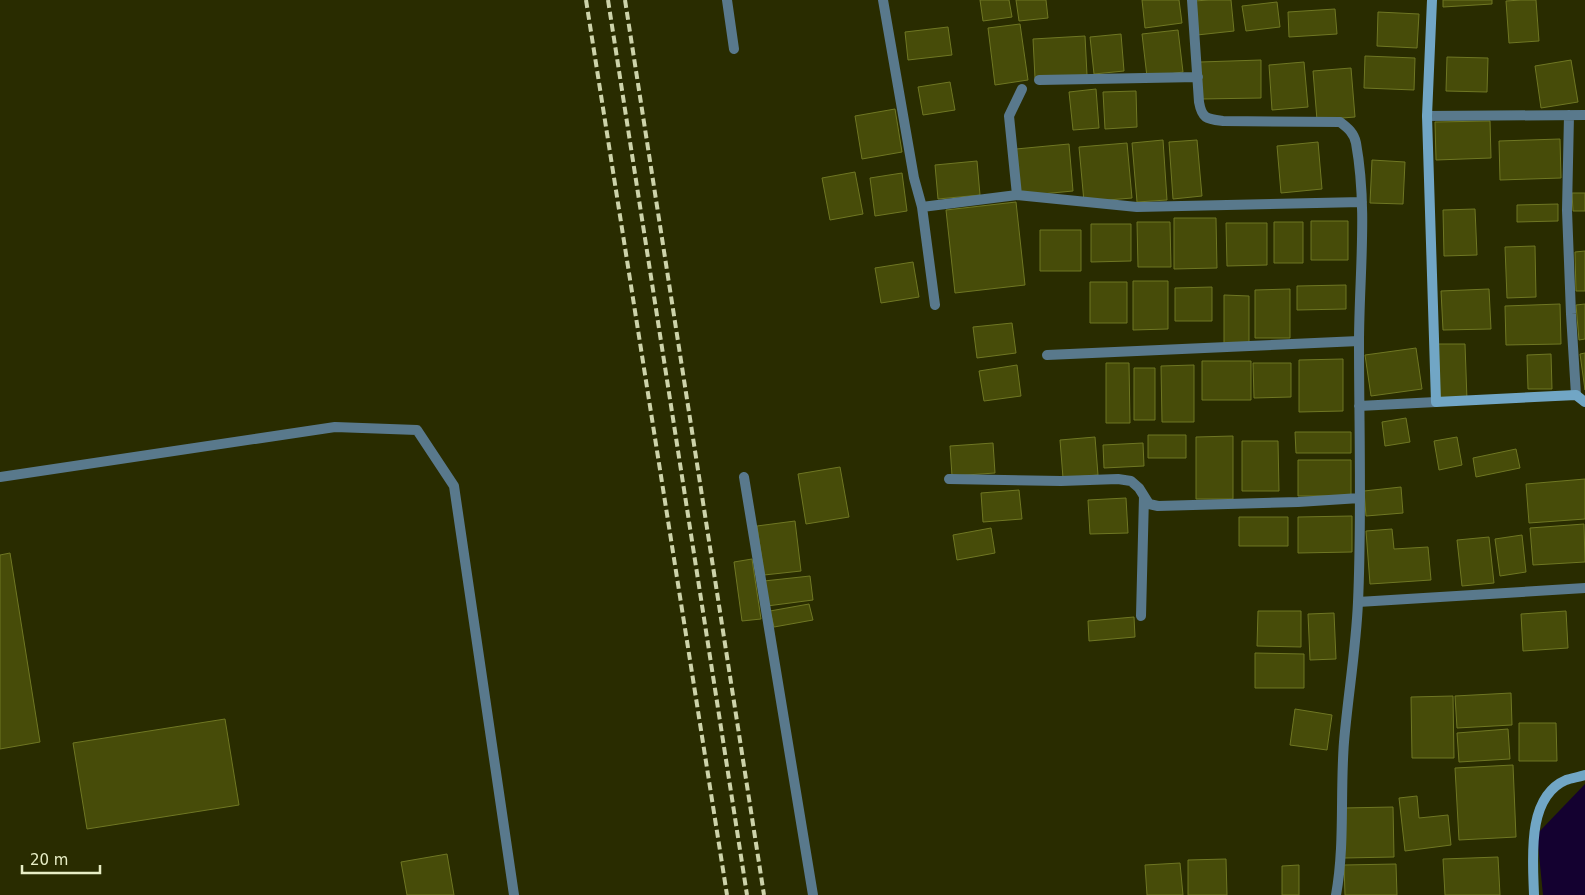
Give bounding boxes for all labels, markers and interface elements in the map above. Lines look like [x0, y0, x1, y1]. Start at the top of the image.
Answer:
scale bar [22, 842, 100, 874]
text: 20 m [30, 851, 68, 869]

